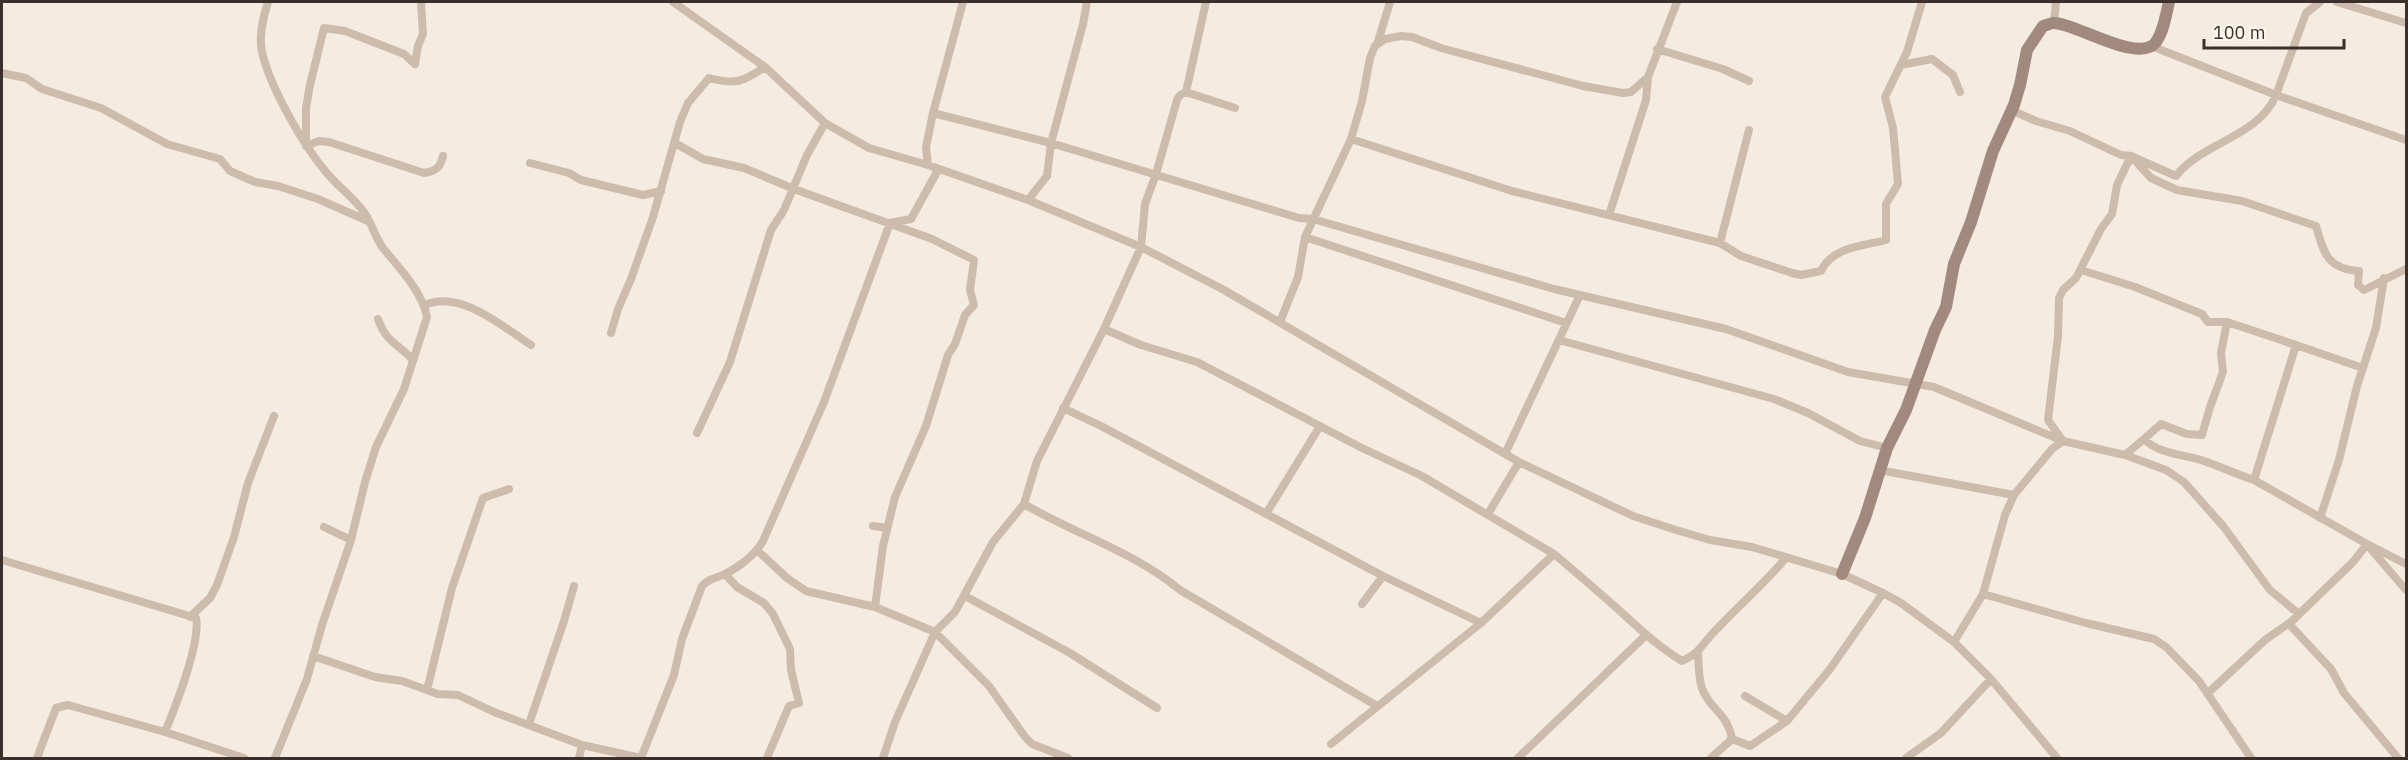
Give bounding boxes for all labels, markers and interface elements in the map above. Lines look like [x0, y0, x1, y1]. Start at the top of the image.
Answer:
scale bar [2204, 12, 2344, 50]
text: 100 m [2213, 21, 2265, 44]

